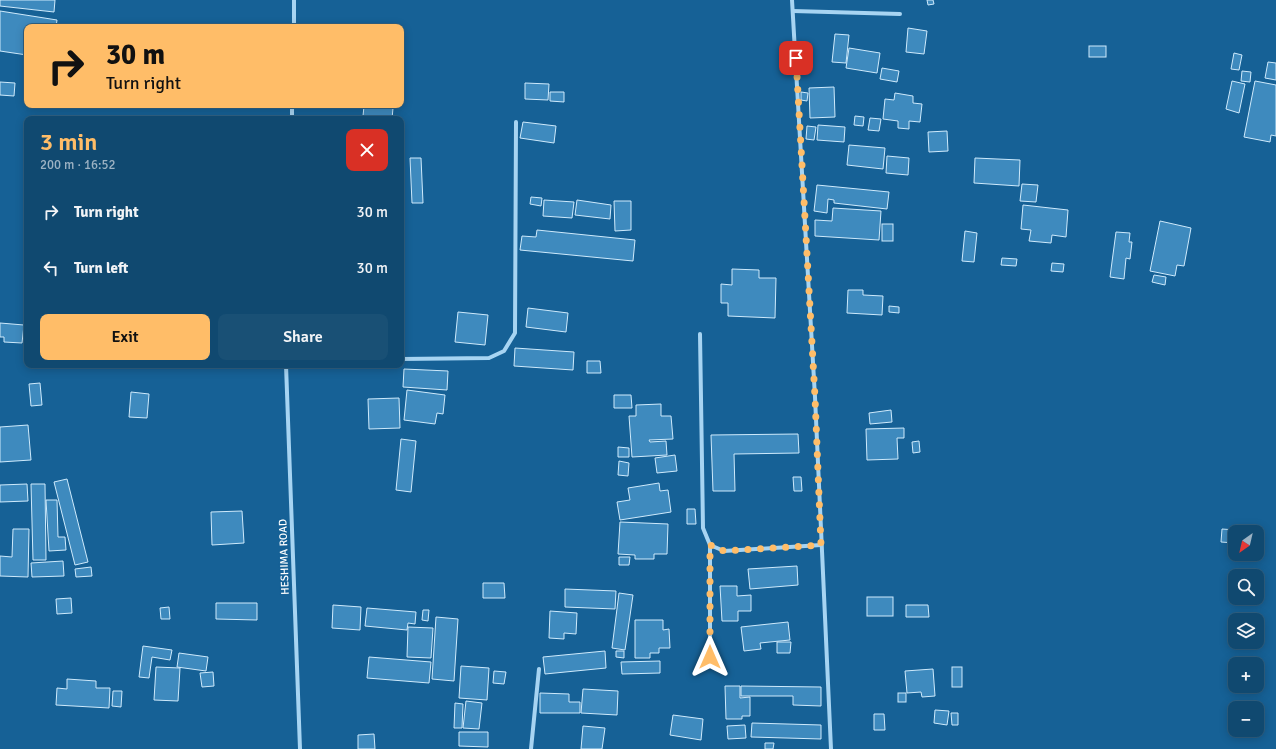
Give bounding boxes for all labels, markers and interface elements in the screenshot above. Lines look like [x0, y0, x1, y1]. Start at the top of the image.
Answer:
text: 30 m [106, 38, 165, 72]
icon: right [40, 40, 92, 92]
pin [779, 41, 813, 75]
icon: arrive [785, 47, 807, 69]
text: Turn right [106, 72, 181, 94]
text: 3 min [40, 127, 97, 157]
button: close [346, 129, 388, 171]
text: 200 m · 16:52 [40, 157, 116, 173]
icon: right [40, 201, 62, 223]
text: Turn right [74, 203, 139, 221]
text: 30 m [357, 203, 388, 221]
icon: left [40, 257, 62, 279]
text: Turn left [74, 259, 128, 277]
text: 30 m [357, 259, 388, 277]
button: Exit [40, 314, 210, 360]
button: Share [218, 314, 388, 360]
street label: HESHIMA ROAD [276, 519, 292, 595]
north arrow [1228, 525, 1264, 561]
map controls [1228, 525, 1264, 737]
button: search [1228, 569, 1264, 605]
button: layers [1228, 613, 1264, 649]
position arrow [689, 636, 731, 678]
button: + [1228, 657, 1264, 693]
button: − [1228, 701, 1264, 737]

